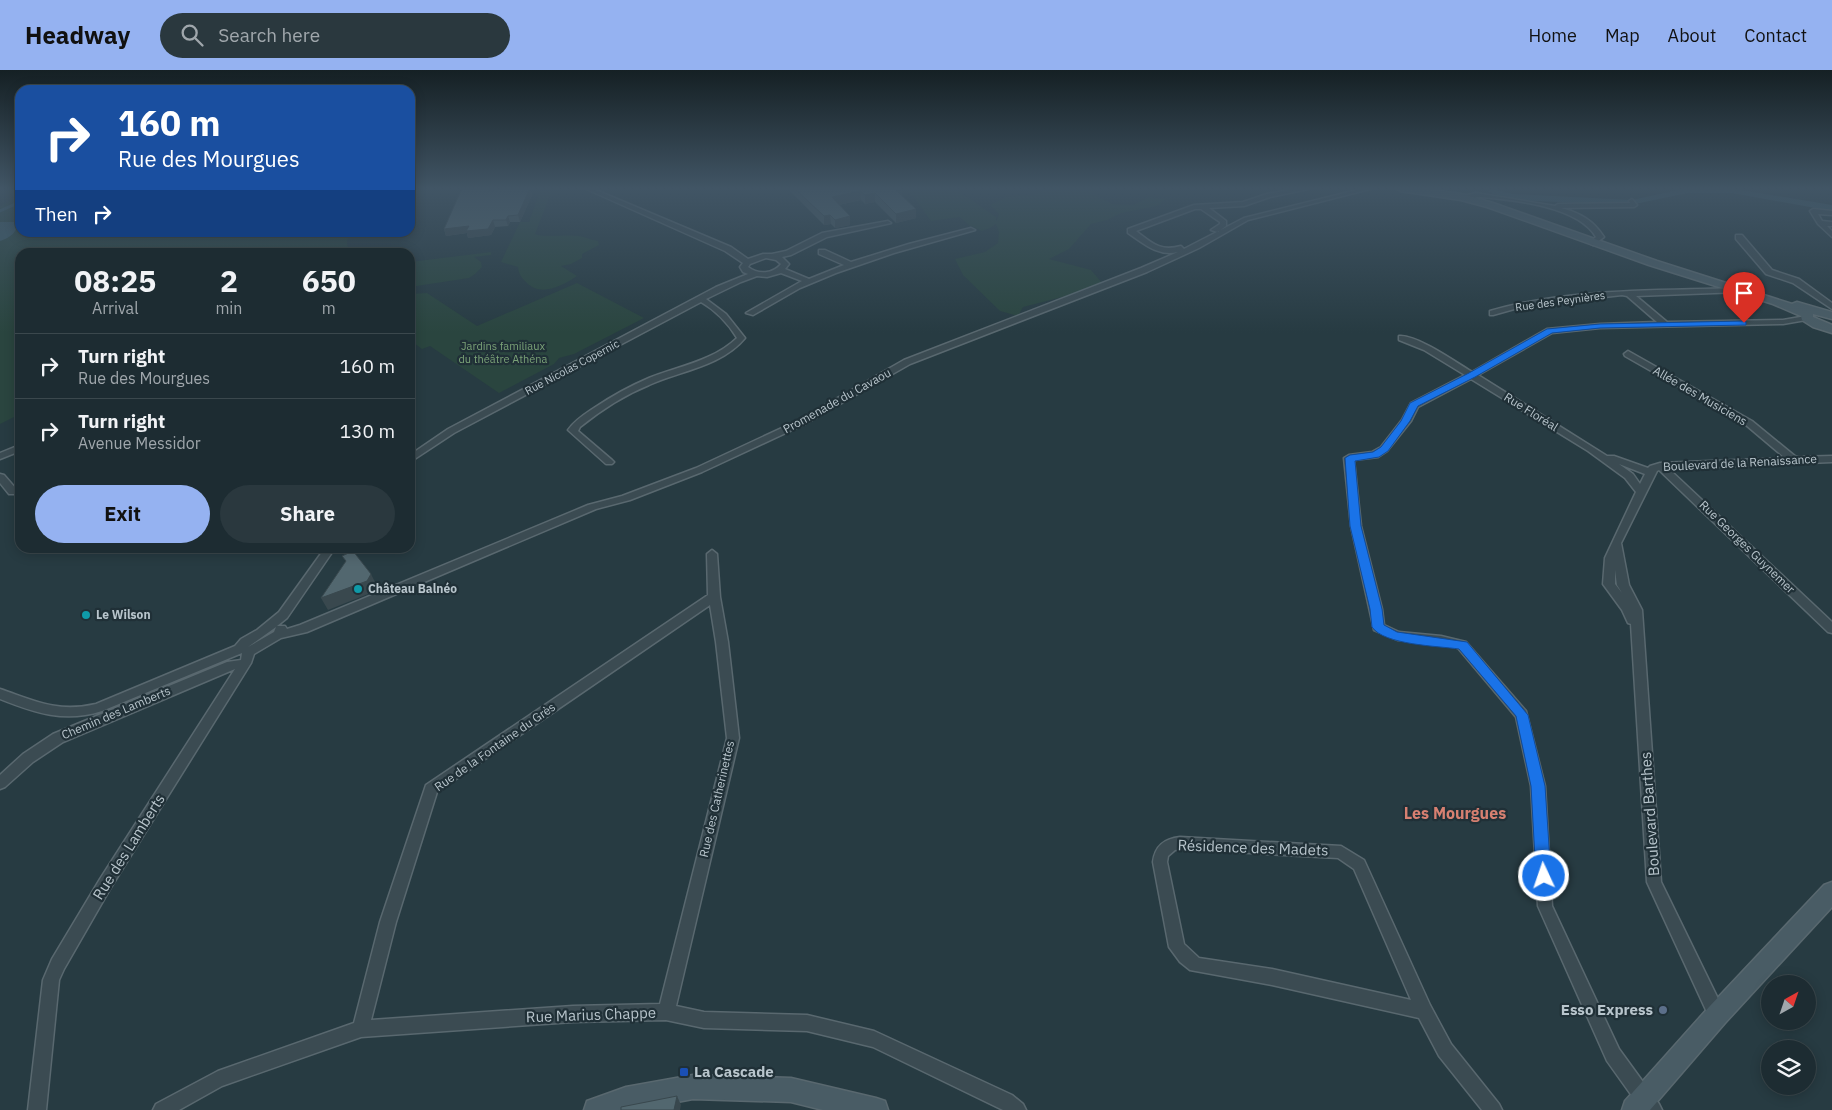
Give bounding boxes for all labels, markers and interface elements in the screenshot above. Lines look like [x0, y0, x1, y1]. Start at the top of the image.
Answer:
search box [160, 13, 510, 58]
text: Headway [25, 19, 130, 51]
icon: search [178, 21, 206, 49]
text: Search here [218, 23, 320, 47]
text: Home [1529, 24, 1577, 47]
text: Map [1605, 24, 1640, 47]
text: About [1668, 24, 1716, 47]
text: Contact [1744, 24, 1807, 47]
text: 160 m [118, 100, 221, 146]
icon: right [35, 105, 100, 170]
text: Rue des Mourgues [118, 144, 300, 173]
icon: right [88, 200, 116, 228]
text: Then [35, 202, 78, 226]
text: 08:25 [74, 261, 156, 300]
text: 2 [220, 261, 238, 300]
text: 650 [302, 261, 356, 300]
pin [1723, 272, 1765, 323]
icon: arrive [1730, 279, 1758, 307]
street label: Rue des Peynières [1514, 288, 1606, 314]
text: Arrival [92, 298, 139, 318]
text: min [215, 298, 242, 318]
text: m [322, 298, 336, 318]
street label: Rue Nicolas Copernic [522, 336, 622, 398]
park label: Jardins familiaux du théâtre Athéna [458, 339, 548, 366]
text: Turn right [78, 344, 165, 368]
icon: right [35, 352, 63, 380]
text: 160 m [340, 354, 395, 378]
street label: Allée des Musiciens [1651, 363, 1750, 429]
street label: Promenade du Cavaou [780, 365, 893, 436]
text: Rue des Mourgues [78, 368, 210, 388]
street label: Rue Floréal [1501, 389, 1561, 434]
text: Turn right [78, 409, 165, 433]
icon: right [35, 417, 63, 445]
text: 130 m [340, 419, 395, 443]
text: Avenue Messidor [78, 433, 201, 453]
street label: Boulevard de la Renaissance [1663, 451, 1818, 474]
button: Exit [35, 485, 210, 543]
button: Share [220, 485, 395, 543]
street label: Rue Georges Guynemer [1696, 497, 1799, 597]
place label: Château Balnéo [368, 581, 457, 596]
marker: Château Balnéo [352, 583, 364, 595]
place label: Le Wilson [96, 607, 151, 622]
marker: Le Wilson [80, 609, 92, 621]
street label: Chemin des Lamberts [59, 683, 173, 742]
street label: Rue de la Fontaine du Grès [431, 699, 558, 794]
street label: Rue des Catherinettes [696, 739, 737, 859]
street label: Boulevard Barthes [1636, 751, 1663, 877]
street label: Rue des Lamberts [88, 790, 169, 903]
district label: Les Mourgues [1404, 803, 1506, 823]
street label: Résidence des Madets [1177, 835, 1329, 860]
position arrow [1517, 849, 1569, 901]
north arrow [1761, 975, 1816, 1030]
map controls [1761, 975, 1816, 1095]
place label: Esso Express [1561, 1000, 1653, 1019]
street label: Rue Marius Chappe [526, 1003, 656, 1026]
marker: Esso Express [1657, 1004, 1669, 1016]
button: layers [1761, 1040, 1816, 1095]
place label: La Cascade [694, 1062, 774, 1081]
marker: La Cascade [678, 1066, 690, 1078]

